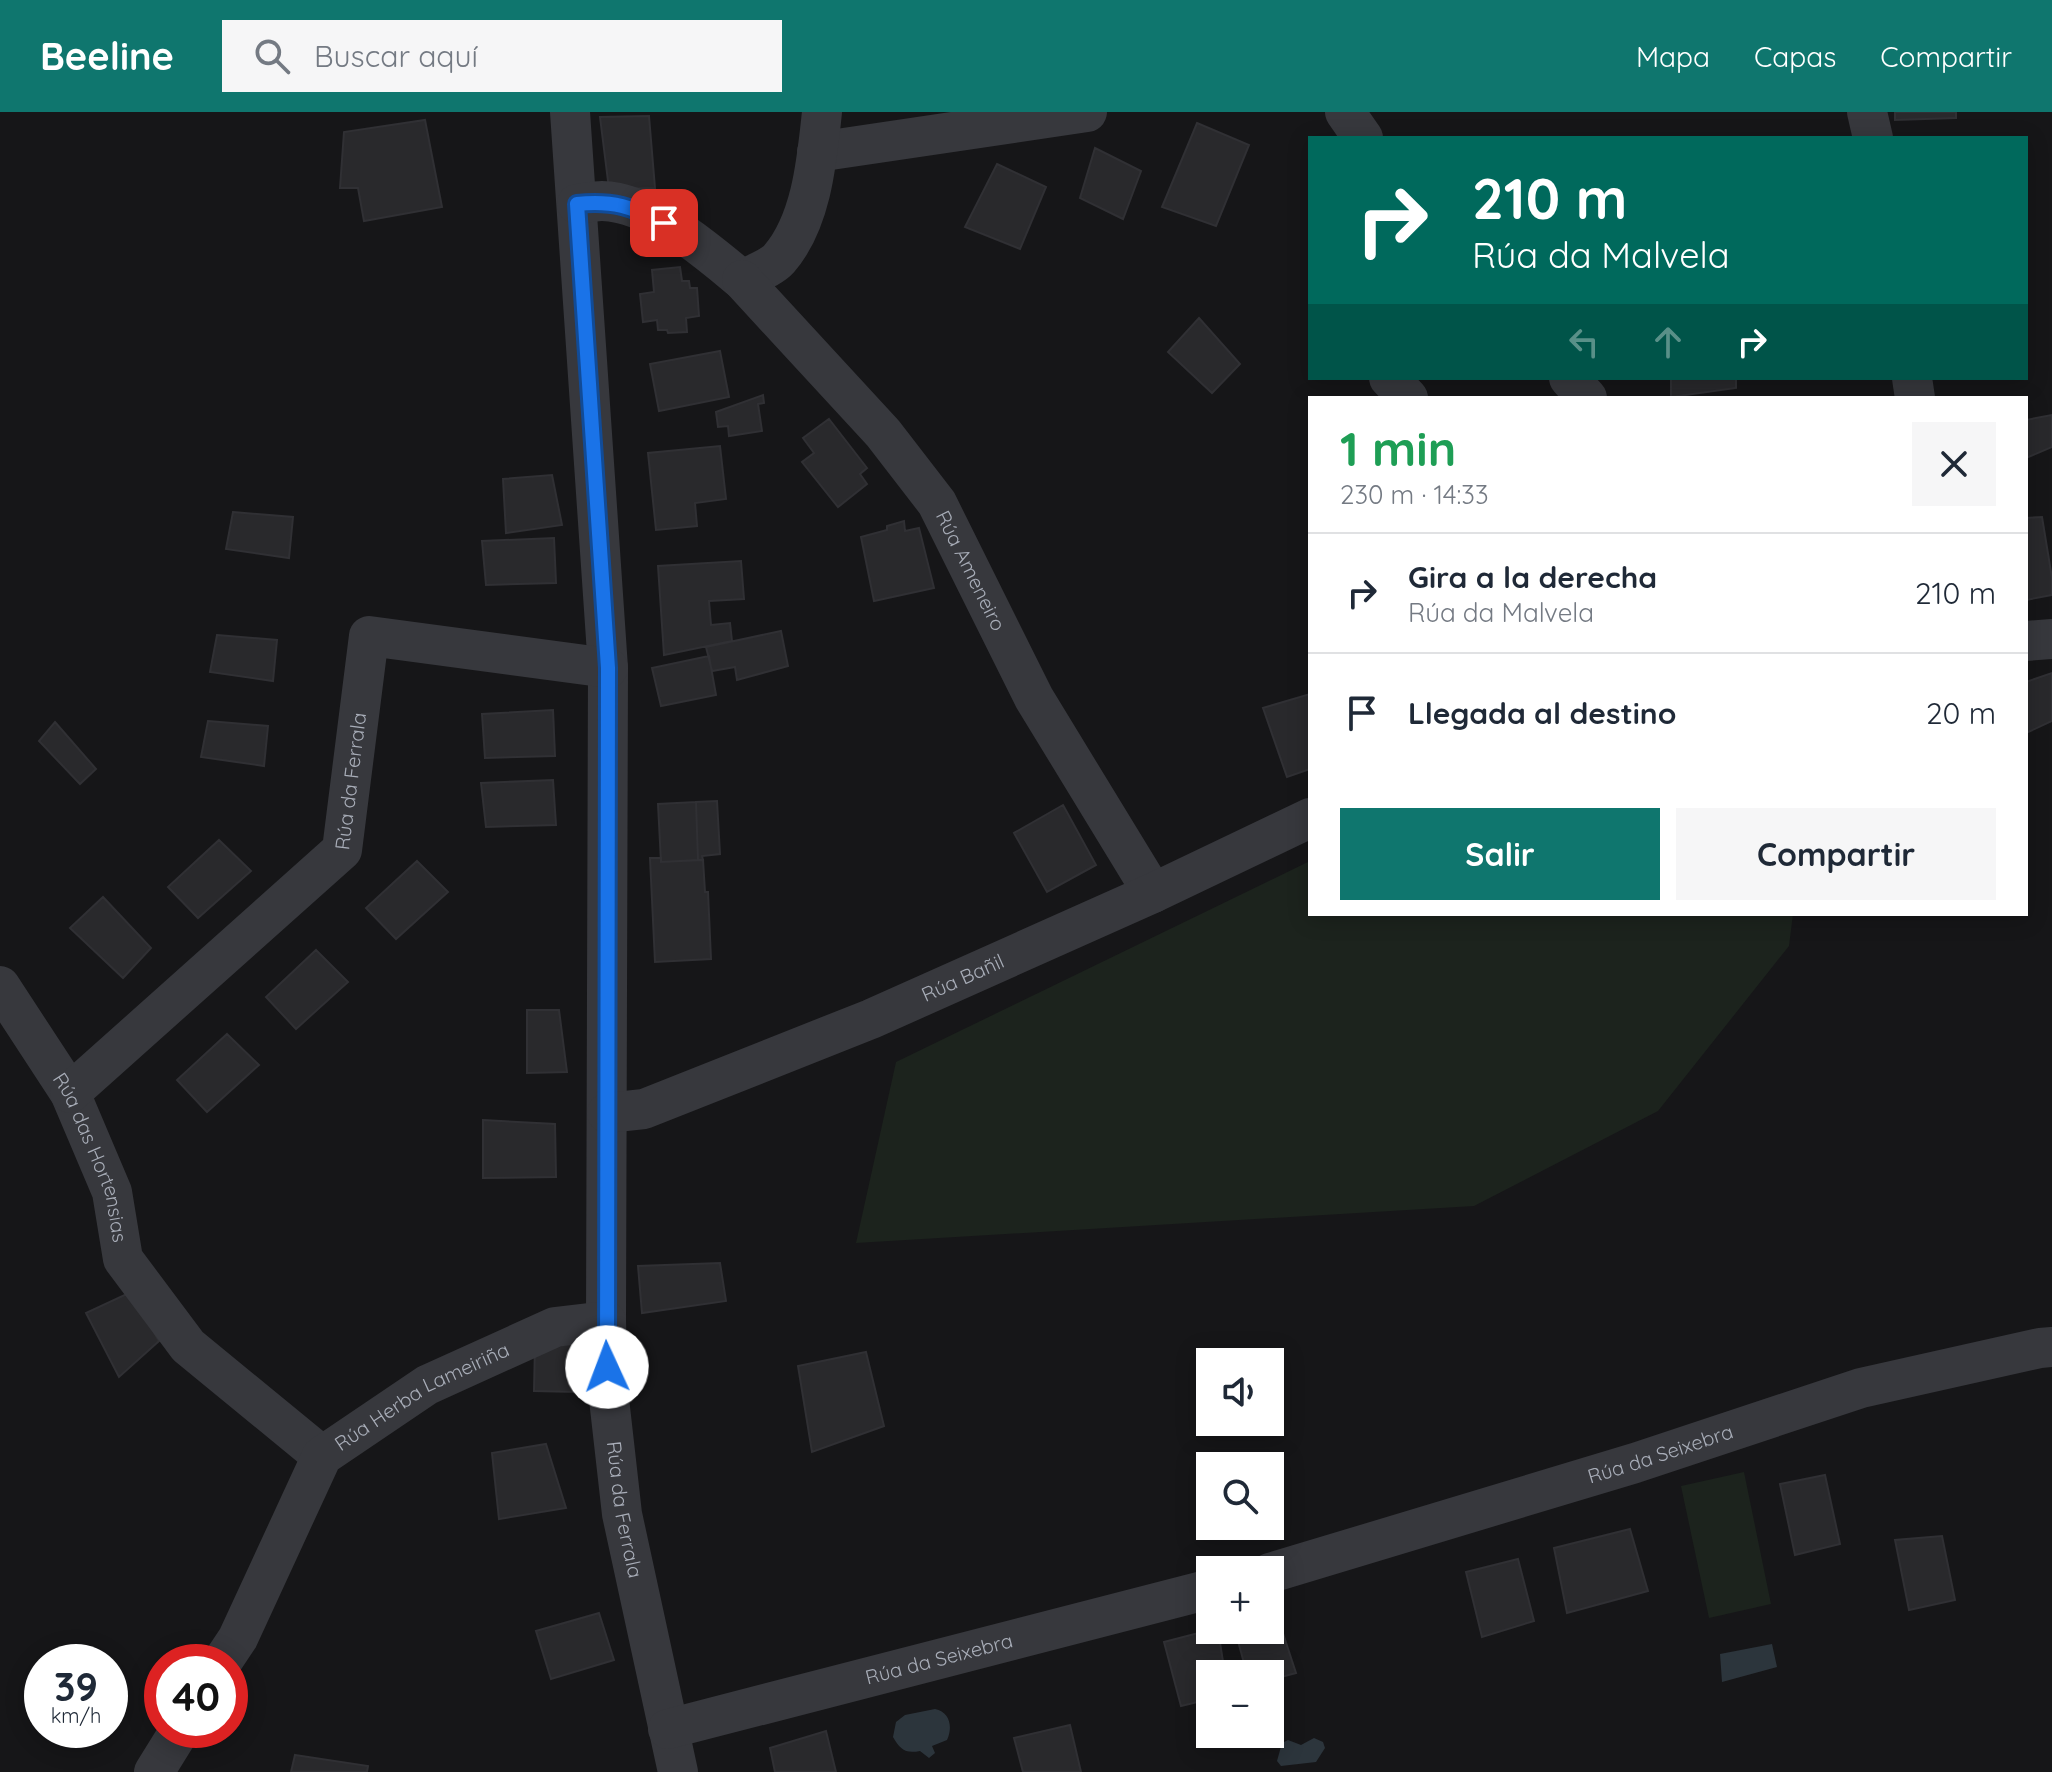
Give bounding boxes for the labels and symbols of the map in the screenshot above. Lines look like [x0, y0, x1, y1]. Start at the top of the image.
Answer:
pin [630, 189, 698, 257]
street label: Rúa Ameneiro [931, 506, 1011, 635]
street label: Rúa da Ferrala [329, 711, 371, 851]
street label: Rúa Bañil [917, 948, 1008, 1007]
street label: Rúa das Hortensias [48, 1067, 133, 1244]
position arrow [565, 1325, 649, 1409]
street label: Rúa Herba Lameiriña [330, 1337, 513, 1456]
street label: Rúa da Seixebra [1584, 1418, 1736, 1489]
street label: Rúa da Ferrala [602, 1440, 648, 1580]
street label: Rúa da Seixebra [863, 1627, 1015, 1690]
speed limit sign: 40 [144, 1644, 248, 1748]

